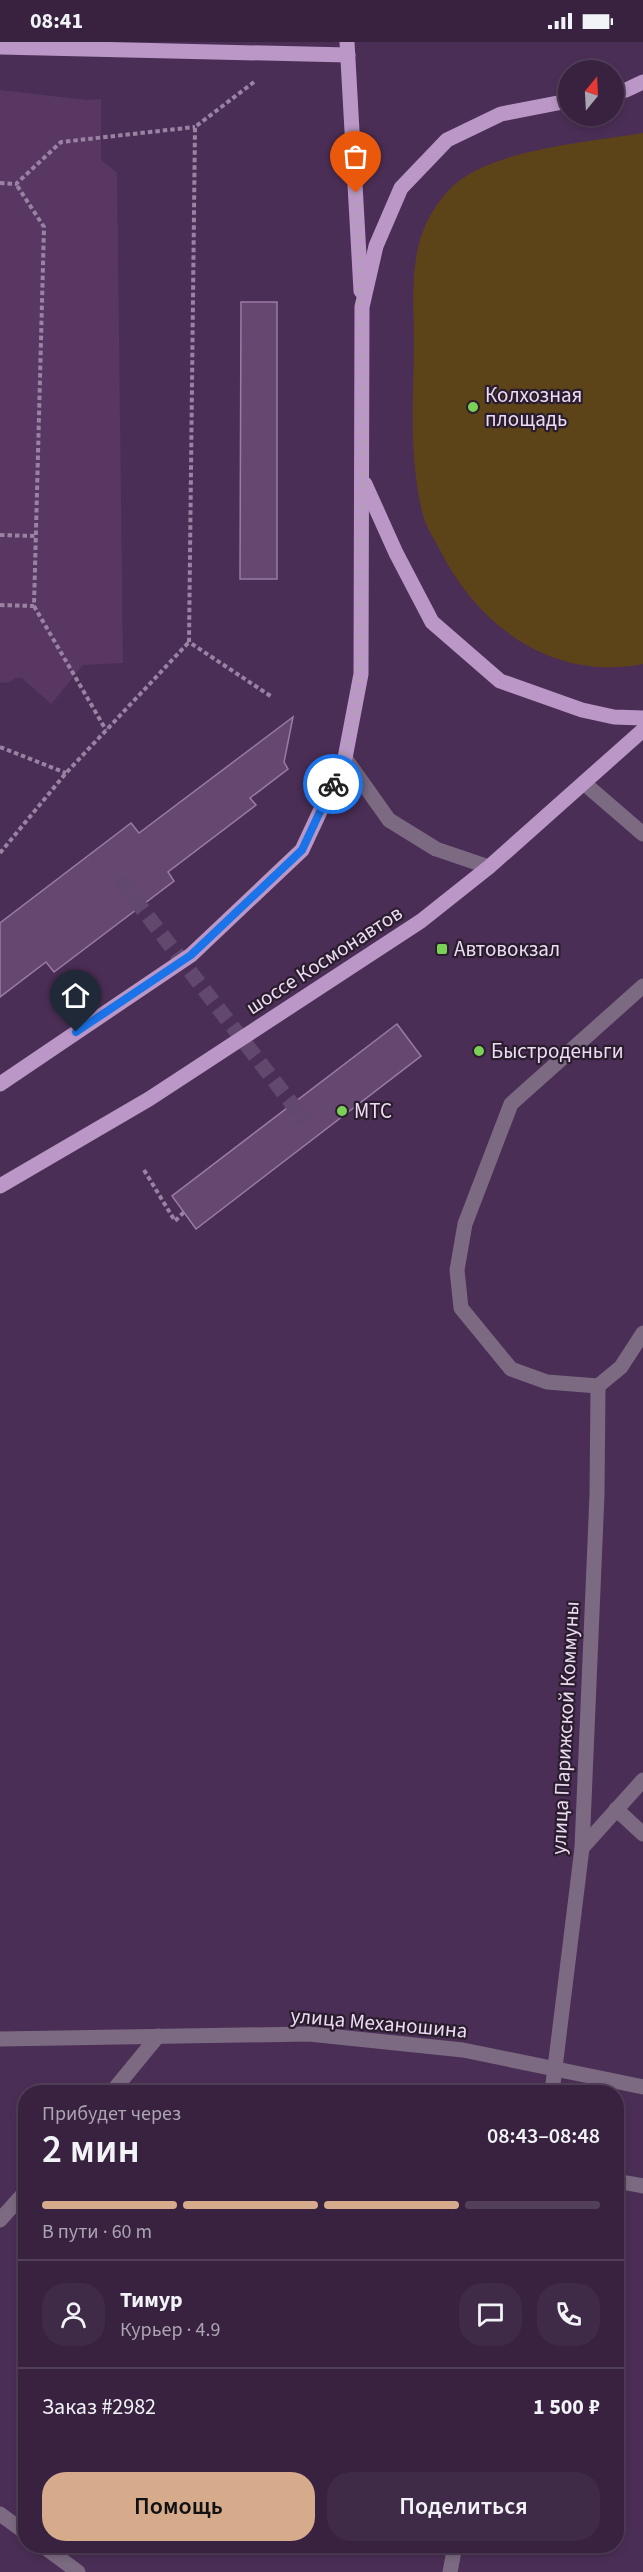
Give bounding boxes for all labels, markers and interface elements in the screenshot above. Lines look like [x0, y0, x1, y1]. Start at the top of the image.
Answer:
text: 08:41 [30, 5, 83, 37]
north arrow [558, 60, 624, 126]
map controls [558, 60, 624, 126]
pin [330, 131, 381, 193]
icon: bag [339, 140, 372, 173]
place label: Колхозная площадь [485, 380, 582, 434]
marker: Колхозная площадь [466, 400, 480, 414]
courier [303, 754, 363, 814]
icon: bike [317, 768, 350, 801]
street label: шоссе Космонавтов [240, 898, 408, 1022]
place label: Автовокзал [454, 934, 560, 964]
marker: Автовокзал [435, 942, 449, 956]
pin [50, 970, 101, 1032]
icon: home [59, 979, 92, 1012]
place label: Быстроденьги [491, 1036, 624, 1066]
marker: Быстроденьги [472, 1044, 486, 1058]
place label: МТС [354, 1096, 392, 1126]
marker: МТС [335, 1104, 349, 1118]
street label: улица Парижской Коммуны [543, 1600, 587, 1856]
street label: улица Механошина [289, 2000, 469, 2046]
text: Прибудет через [42, 2100, 181, 2128]
text: 08:43–08:48 [487, 2120, 600, 2152]
text: 2 мин [42, 2122, 140, 2178]
text: В пути · 60 m [42, 2218, 152, 2246]
button: person [42, 2283, 105, 2346]
button: chat [459, 2283, 522, 2346]
button: phone [537, 2283, 600, 2346]
text: Тимур [120, 2284, 183, 2316]
text: Курьер · 4.9 [120, 2316, 220, 2344]
text: Заказ #2982 [42, 2391, 156, 2423]
text: 1 500 ₽ [533, 2391, 600, 2423]
button: Помощь [42, 2472, 315, 2541]
button: Поделиться [327, 2472, 600, 2541]

